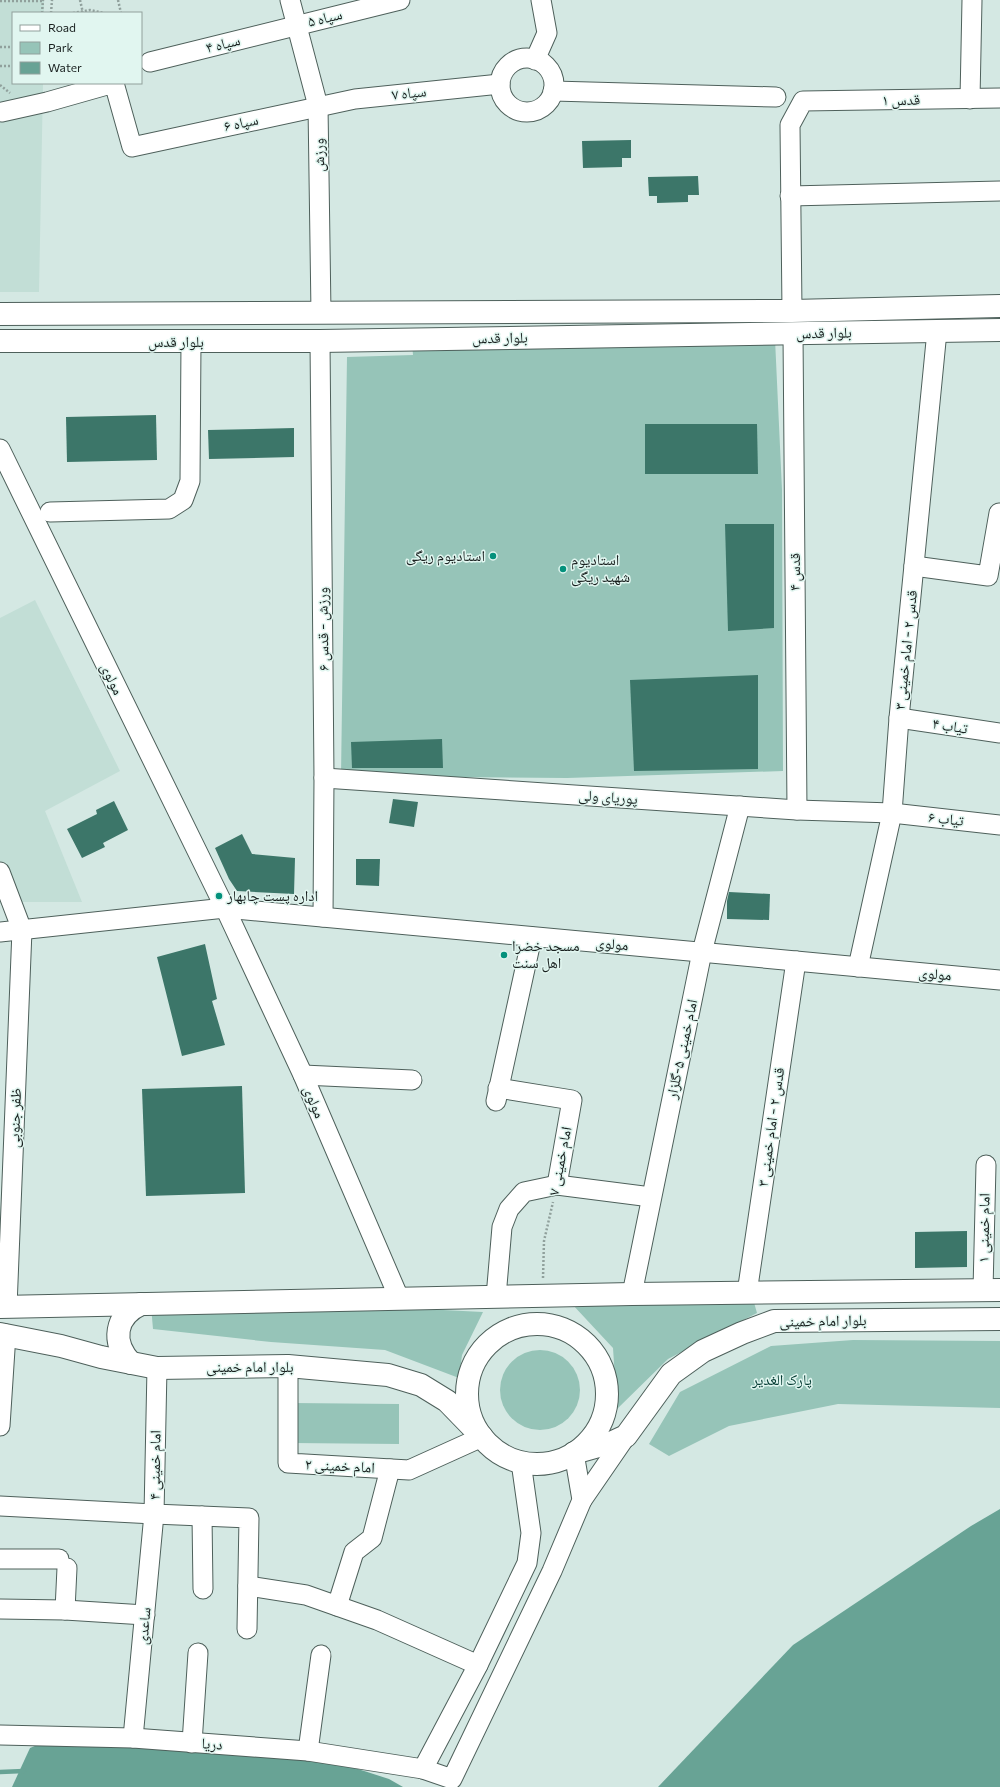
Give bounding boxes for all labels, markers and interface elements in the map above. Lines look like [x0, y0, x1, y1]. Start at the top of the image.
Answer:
street label: سپاه ۵ [306, 4, 344, 31]
legend [12, 12, 142, 84]
text: Road [48, 20, 76, 34]
street label: سپاه ۴ [204, 30, 242, 57]
text: Park [48, 40, 74, 54]
text: Water [48, 60, 82, 74]
street label: سپاه ۷ [391, 81, 427, 104]
street label: قدس ۱ [882, 90, 920, 110]
street label: سپاه ۶ [222, 110, 260, 136]
street label: ورزش [309, 138, 329, 172]
street label: بلوار قدس [796, 323, 852, 343]
street label: بلوار قدس [472, 328, 528, 348]
street label: بلوار قدس [148, 332, 204, 352]
place label: استادیوم ریگی [406, 546, 485, 566]
place label: استادیوم شهید ریگی [571, 550, 630, 587]
marker: استادیوم ریگی [488, 551, 498, 561]
street label: قدس ۴ [785, 553, 805, 591]
marker: استادیوم شهید ریگی [558, 564, 568, 574]
street label: ورزش - قدس ۶ [312, 587, 334, 671]
street label: قدس ۲ - امام خمینی ۳ [890, 589, 922, 711]
street label: مولوی [96, 660, 128, 698]
street label: تیاب ۴ [931, 713, 970, 737]
street label: پوریای ولی [578, 785, 638, 809]
street label: تیاب ۶ [927, 807, 965, 829]
place label: اداره پست چابهار [226, 886, 318, 905]
marker: اداره پست چابهار [214, 891, 224, 901]
street label: مولوی [595, 933, 630, 955]
place label: مسجد خضرا اهل سنت [512, 936, 580, 973]
marker: مسجد خضرا اهل سنت [499, 950, 509, 960]
street label: مولوی [918, 963, 953, 985]
street label: امام خمینی ۵-گلزار [661, 997, 702, 1102]
street label: قدس ۲ - امام خمینی ۳ [753, 1066, 789, 1188]
street label: مولوی [298, 1083, 330, 1121]
street label: ظفر جنوبی [4, 1088, 26, 1148]
street label: امام خمینی ۷ [544, 1125, 576, 1197]
street label: امام خمینی ۱ [973, 1193, 995, 1263]
street label: بلوار امام خمینی [779, 1310, 867, 1332]
street label: بلوار امام خمینی [206, 1357, 294, 1377]
park label: پارک الغدیر [751, 1370, 812, 1389]
street label: امام خمینی ۴ [144, 1430, 166, 1500]
street label: امام خمینی ۲ [305, 1454, 375, 1478]
street label: ساعدی [132, 1606, 156, 1646]
street label: دریا [201, 1733, 223, 1754]

